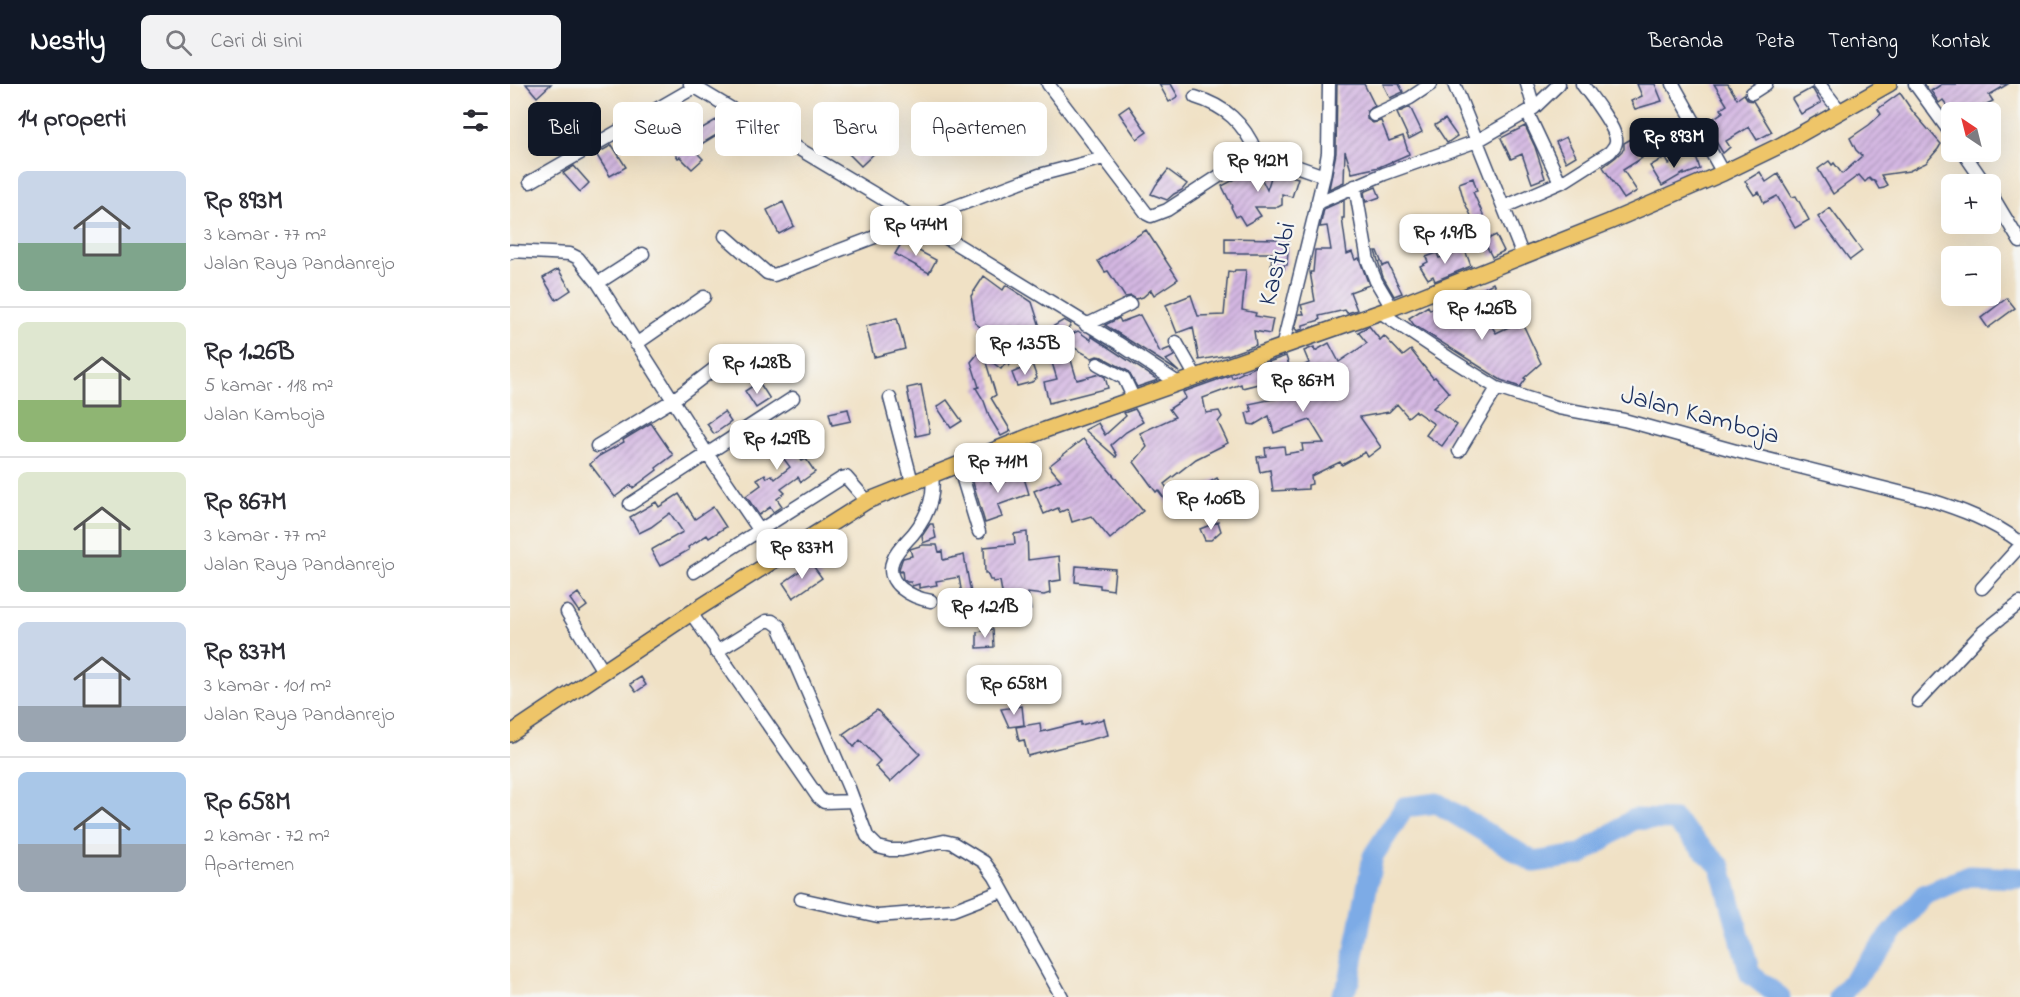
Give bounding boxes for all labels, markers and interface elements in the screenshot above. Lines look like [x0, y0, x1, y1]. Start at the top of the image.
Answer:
search box [141, 15, 561, 69]
text: Nestly [30, 22, 105, 63]
icon: search [162, 26, 195, 59]
text: Cari di sini [210, 26, 302, 58]
text: Beranda [1648, 27, 1723, 57]
text: Peta [1756, 27, 1795, 57]
text: Tentang [1828, 27, 1898, 57]
text: Kontak [1931, 27, 1990, 57]
text: 14 properti [18, 101, 126, 139]
chip: Beli [528, 102, 601, 156]
chip: Sewa [613, 102, 703, 156]
chip: Filter [715, 102, 801, 156]
chip: Baru [813, 102, 899, 156]
chip: Apartemen [911, 102, 1047, 156]
north arrow [1941, 102, 2001, 162]
map controls [1941, 102, 2001, 306]
icon: filters [459, 104, 492, 137]
pin: Rp 893M [1619, 118, 1729, 169]
text: Rp 893M [1644, 123, 1704, 152]
pin: Rp 912M [1203, 142, 1313, 193]
text: Rp 912M [1227, 147, 1289, 176]
button: + [1941, 174, 2001, 234]
text: Rp 893M [204, 183, 283, 221]
icon: home [66, 195, 138, 267]
pin: Rp 474M [861, 206, 971, 257]
text: Rp 474M [884, 211, 948, 240]
pin: Rp 1.91B [1383, 214, 1507, 265]
street label: Kastubi [1249, 218, 1307, 310]
text: Rp 1.91B [1413, 219, 1477, 248]
text: 3 kamar · 77 m² [204, 221, 327, 250]
button: − [1941, 246, 2001, 306]
text: Jalan Raya Pandanrejo [204, 250, 395, 279]
pin: Rp 1.26B [1420, 290, 1544, 341]
text: Rp 1.26B [1447, 295, 1517, 324]
pin: Rp 1.35B [963, 325, 1087, 376]
text: Rp 1.35B [990, 330, 1060, 359]
text: Rp 1.26B [204, 334, 294, 372]
pin: Rp 1.28B [695, 344, 819, 395]
icon: home [66, 346, 138, 418]
text: Rp 1.28B [723, 349, 791, 378]
pin: Rp 867M [1248, 362, 1358, 413]
text: Rp 867M [1271, 367, 1335, 396]
text: 5 kamar · 118 m² [204, 372, 333, 401]
street label: Jalan Kamboja [1616, 376, 1784, 456]
text: Jalan Kamboja [204, 401, 325, 430]
pin: Rp 1.29B [715, 420, 839, 471]
text: Rp 1.29B [744, 425, 810, 454]
pin: Rp 711M [943, 443, 1053, 494]
text: Rp 711M [968, 448, 1028, 477]
pin: Rp 1.06B [1149, 480, 1273, 531]
text: Rp 867M [204, 484, 287, 522]
text: Rp 1.06B [1177, 485, 1245, 514]
icon: home [66, 496, 138, 568]
text: 3 kamar · 77 m² [204, 522, 327, 551]
pin: Rp 837M [747, 529, 857, 580]
text: Rp 837M [770, 534, 834, 563]
text: Jalan Raya Pandanrejo [204, 551, 395, 580]
pin: Rp 1.21B [923, 588, 1047, 639]
text: Rp 1.21B [951, 593, 1019, 622]
text: Rp 837M [204, 634, 286, 672]
icon: home [66, 646, 138, 718]
pin: Rp 658M [959, 665, 1069, 716]
text: Rp 658M [981, 670, 1047, 699]
text: 3 kamar · 101 m² [204, 672, 331, 701]
text: Jalan Raya Pandanrejo [204, 701, 395, 730]
text: Rp 658M [204, 784, 291, 822]
icon: home [66, 796, 138, 868]
text: 2 kamar · 72 m² [204, 822, 330, 851]
text: Apartemen [204, 851, 294, 880]

